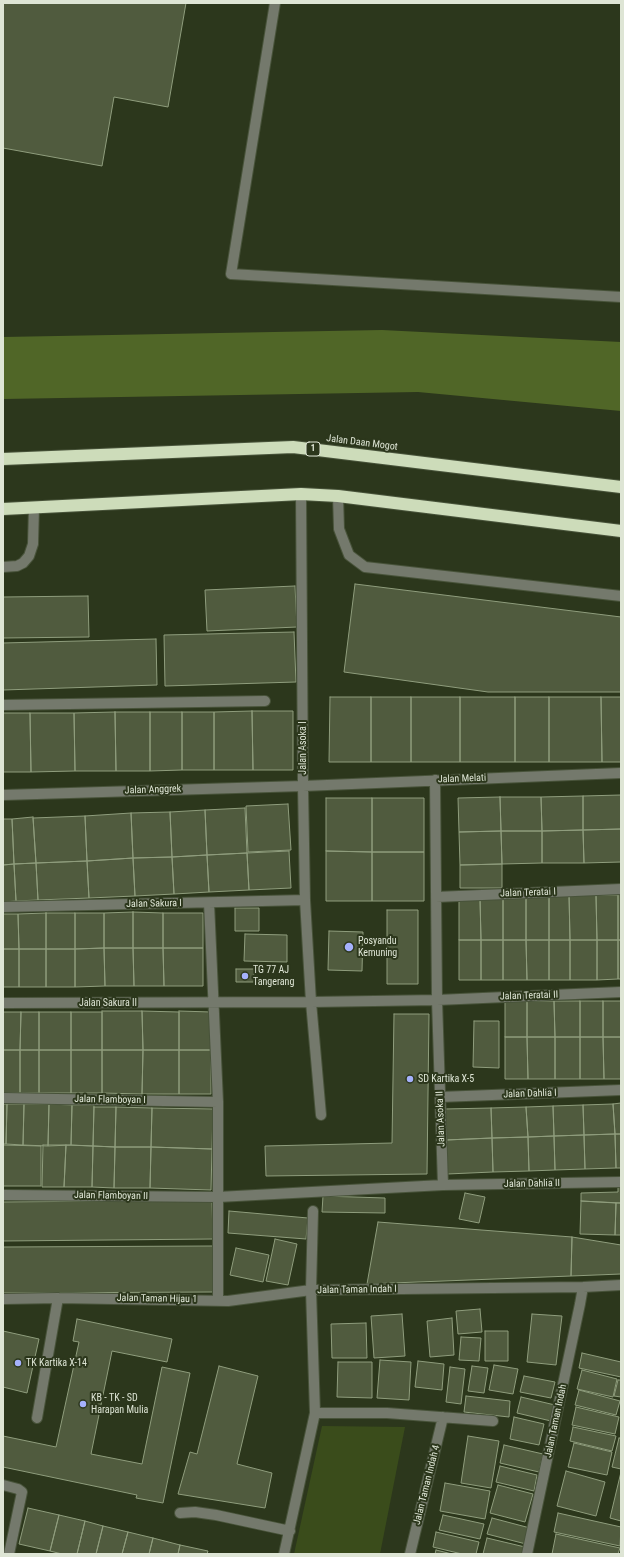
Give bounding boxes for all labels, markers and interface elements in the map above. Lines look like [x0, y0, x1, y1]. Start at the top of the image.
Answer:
street label: Jalan Daan Mogot [326, 433, 398, 453]
road number: 1 [306, 442, 320, 456]
street label: Jalan Asoka I [297, 721, 309, 775]
street label: Jalan Melati [438, 772, 486, 786]
street label: Jalan Anggrek [125, 783, 181, 797]
street label: Jalan Teratai I [500, 886, 556, 900]
street label: Jalan Sakura I [126, 898, 182, 910]
place label: Posyandu Kemuning [358, 935, 397, 958]
marker: Posyandu Kemuning [343, 941, 355, 953]
place label: TG 77 AJ Tangerang [253, 964, 294, 988]
marker: TG 77 AJ Tangerang [240, 971, 250, 981]
street label: Jalan Teratai II [500, 989, 558, 1003]
street label: Jalan Sakura II [79, 997, 137, 1009]
place label: SD Kartika X-5 [418, 1073, 474, 1085]
marker: SD Kartika X-5 [405, 1074, 415, 1084]
street label: Jalan Dahlia I [503, 1087, 557, 1101]
street label: Jalan Asoka II [434, 1091, 448, 1147]
street label: Jalan Flamboyan I [74, 1093, 146, 1107]
street label: Jalan Dahlia II [504, 1178, 560, 1190]
street label: Jalan Flamboyan II [74, 1189, 148, 1203]
street label: Jalan Taman Indah I [317, 1283, 397, 1297]
street label: Jalan Taman Hijau 1 [117, 1292, 197, 1306]
place label: TK Kartika X-14 [26, 1357, 87, 1369]
marker: TK Kartika X-14 [13, 1358, 23, 1368]
street label: Jalan Taman Indah [542, 1383, 570, 1459]
place label: KB - TK - SD Harapan Mulia [91, 1392, 148, 1416]
marker: KB - TK - SD Harapan Mulia [78, 1399, 88, 1409]
street label: Jalan Taman Indah 4 [411, 1444, 443, 1526]

